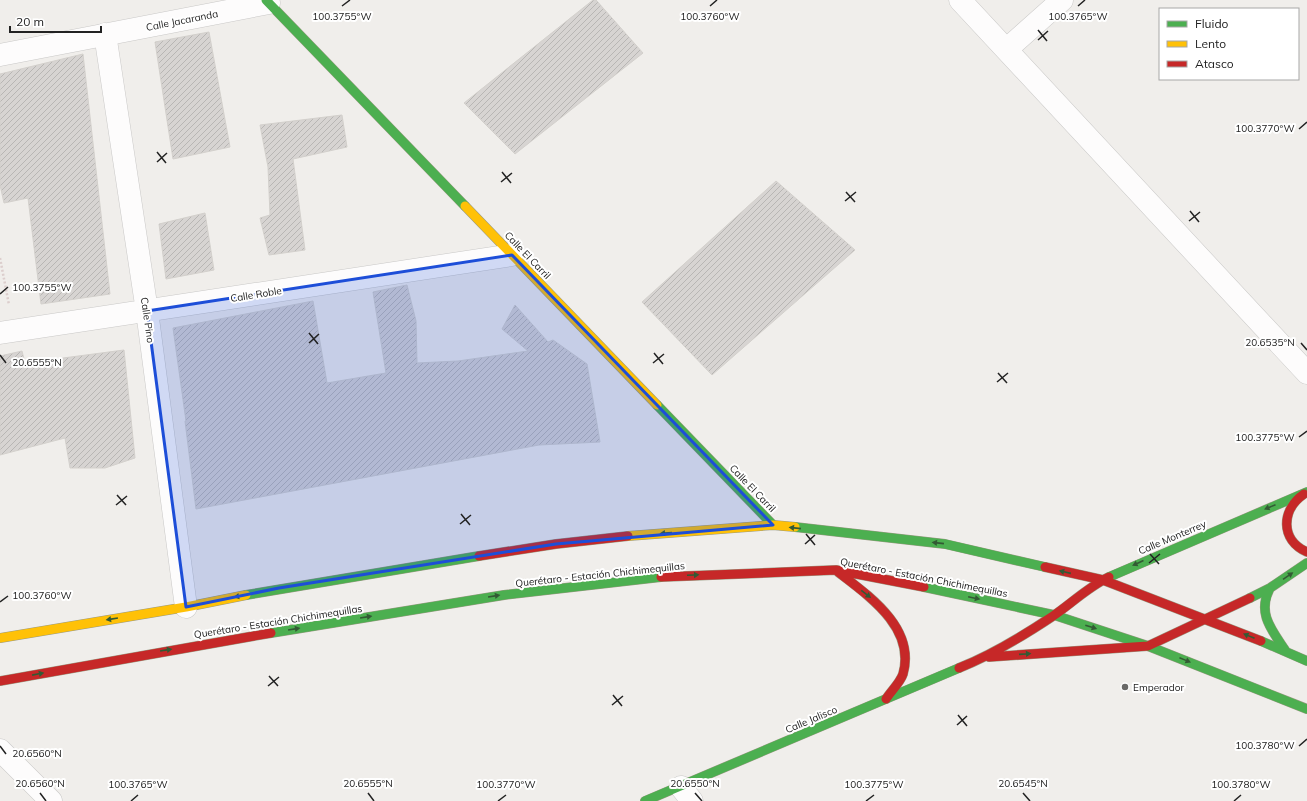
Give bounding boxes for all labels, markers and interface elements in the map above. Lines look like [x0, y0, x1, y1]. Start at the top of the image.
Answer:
street label: Calle Jacaranda [145, 7, 219, 34]
scale bar [10, 8, 101, 34]
legend [1159, 8, 1299, 80]
text: 100.3755°W [312, 10, 372, 23]
text: 100.3760°W [680, 10, 740, 23]
text: 100.3765°W [1048, 10, 1108, 23]
text: 20 m [16, 14, 44, 29]
text: Fluido [1195, 16, 1229, 31]
text: Lento [1195, 36, 1226, 51]
text: Atasco [1195, 56, 1234, 71]
text: 100.3770°W [1235, 122, 1295, 135]
street label: Calle El Carril [502, 229, 554, 282]
text: 100.3755°W [12, 281, 72, 294]
street label: Calle Roble [229, 284, 283, 305]
street label: Calle Pino [138, 296, 157, 344]
text: 20.6535°N [1245, 336, 1295, 349]
text: 20.6555°N [12, 356, 62, 369]
text: 100.3775°W [1235, 431, 1295, 444]
street label: Calle El Carril [727, 462, 779, 515]
one-way arrow [1264, 505, 1276, 511]
street label: Calle Monterrey [1136, 517, 1209, 558]
one-way arrow [789, 524, 801, 531]
one-way arrow [660, 530, 672, 537]
one-way arrow [932, 540, 945, 546]
street label: Querétaro - Estación Chichimequillas [839, 555, 1009, 600]
street label: Querétaro - Estación Chichimequillas [515, 559, 685, 590]
one-way arrow [1131, 561, 1143, 567]
one-way arrow [1059, 568, 1072, 574]
one-way arrow [687, 572, 700, 578]
one-way arrow [1283, 572, 1294, 580]
text: 100.3760°W [12, 589, 72, 602]
one-way arrow [861, 590, 872, 599]
one-way arrow [234, 593, 247, 599]
one-way arrow [488, 593, 500, 599]
one-way arrow [968, 595, 980, 601]
street label: Querétaro - Estación Chichimequillas [193, 602, 363, 641]
one-way arrow [360, 614, 372, 620]
one-way arrow [106, 616, 119, 622]
one-way arrow [1085, 624, 1097, 630]
one-way arrow [288, 626, 300, 632]
one-way arrow [1243, 632, 1255, 638]
one-way arrow [160, 647, 172, 653]
one-way arrow [1019, 651, 1031, 658]
one-way arrow [1179, 657, 1190, 663]
one-way arrow [32, 671, 44, 677]
place label: Emperador [1133, 681, 1184, 694]
marker: Emperador [1120, 682, 1130, 692]
street label: Calle Jalisco [783, 703, 839, 736]
text: 100.3780°W [1235, 739, 1295, 752]
text: 20.6560°N [12, 747, 62, 760]
text: 20.6560°N [15, 777, 65, 790]
text: 20.6555°N [343, 777, 393, 790]
text: 20.6550°N [670, 777, 720, 790]
text: 20.6545°N [998, 777, 1048, 790]
text: 100.3765°W [108, 778, 168, 791]
text: 100.3770°W [476, 778, 536, 791]
text: 100.3775°W [844, 778, 904, 791]
text: 100.3780°W [1211, 778, 1271, 791]

